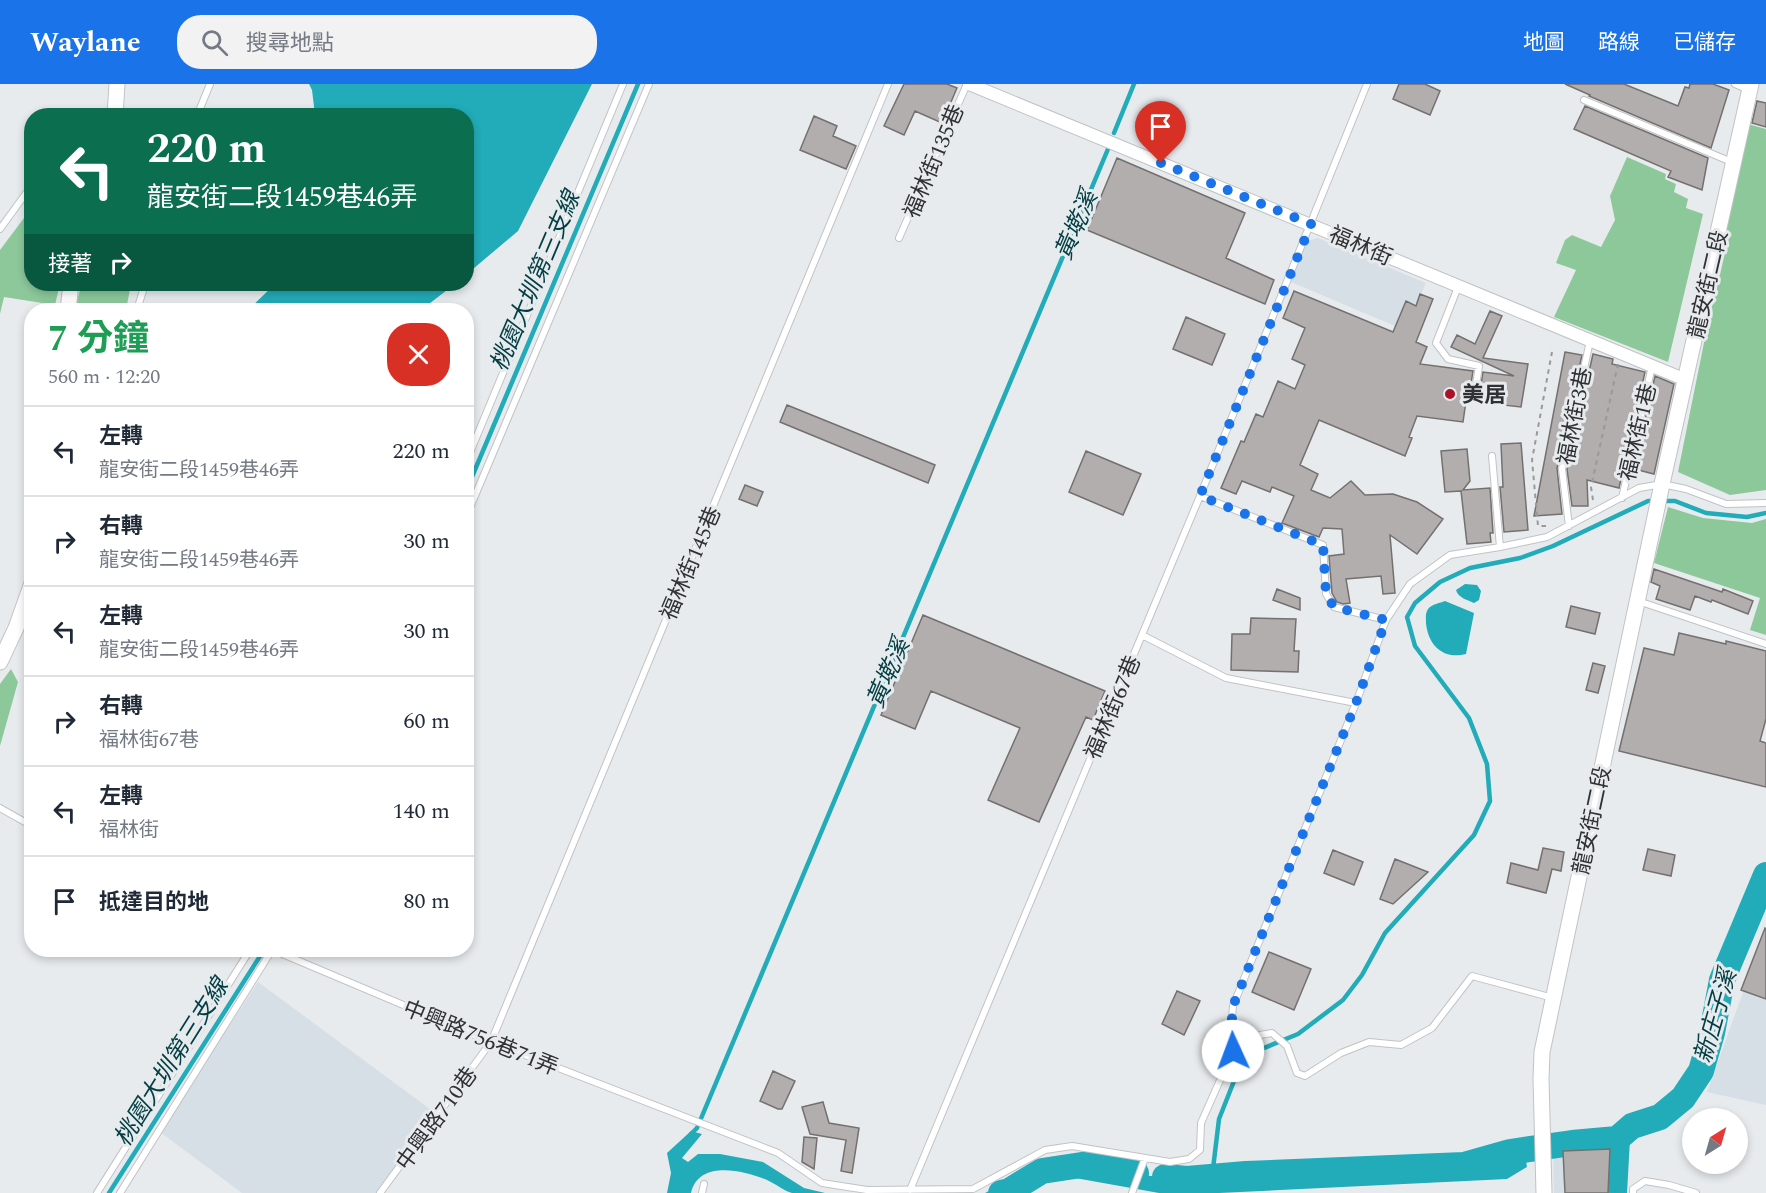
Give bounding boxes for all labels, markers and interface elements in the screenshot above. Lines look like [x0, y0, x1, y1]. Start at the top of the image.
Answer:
search box [177, 15, 597, 69]
text: Waylane [30, 21, 141, 64]
icon: search [198, 26, 231, 59]
text: 搜尋地點 [246, 27, 334, 60]
text: 地圖 [1523, 27, 1565, 59]
text: 路線 [1598, 27, 1640, 59]
text: 已儲存 [1673, 27, 1736, 59]
street label: 福林街135巷 [896, 99, 973, 224]
pin [1135, 101, 1186, 163]
icon: arrive [1144, 110, 1177, 143]
text: 220 m [147, 118, 266, 181]
icon: left [48, 132, 126, 210]
text: 龍安街二段1459巷46弄 [147, 177, 417, 219]
water label: 黃墘溪 [1046, 182, 1109, 266]
water label: 桃園大圳第三支線 [482, 183, 591, 377]
street label: 福林街 [1324, 218, 1397, 274]
street label: 龍安街二段 [1680, 227, 1737, 342]
icon: right [104, 246, 137, 279]
text: 接著 [48, 248, 92, 281]
text: 7 分鐘 [48, 312, 149, 367]
button: close [387, 323, 450, 386]
text: 560 m · 12:20 [48, 362, 160, 392]
street label: 福林街3巷 [1550, 365, 1601, 468]
place label: 美居 [1462, 379, 1506, 412]
street label: 福林街1巷 [1611, 380, 1666, 484]
marker: 美居 [1443, 387, 1457, 401]
text: 左轉 [99, 420, 143, 453]
icon: left [48, 435, 81, 468]
text: 220 m [393, 435, 450, 468]
text: 龍安街二段1459巷46弄 [99, 455, 299, 485]
street label: 福林街145巷 [653, 501, 730, 626]
text: 右轉 [99, 510, 143, 543]
icon: right [48, 525, 81, 558]
text: 30 m [404, 525, 450, 558]
text: 龍安街二段1459巷46弄 [99, 545, 299, 575]
text: 左轉 [99, 600, 143, 633]
icon: left [48, 615, 81, 648]
text: 30 m [404, 615, 450, 648]
water label: 黃墘溪 [858, 630, 921, 714]
text: 龍安街二段1459巷46弄 [99, 635, 299, 665]
street label: 福林街67巷 [1077, 651, 1150, 765]
text: 右轉 [99, 690, 143, 723]
icon: right [48, 705, 81, 738]
text: 60 m [404, 705, 450, 738]
text: 福林街67巷 [99, 725, 199, 755]
street label: 龍安街二段 [1565, 763, 1620, 878]
text: 左轉 [99, 780, 143, 813]
icon: left [48, 795, 81, 828]
text: 140 m [393, 795, 450, 828]
text: 福林街 [99, 815, 159, 845]
icon: arrive [48, 885, 81, 918]
text: 80 m [404, 885, 450, 918]
text: 抵達目的地 [99, 886, 209, 919]
water label: 新庄子溪 [1685, 962, 1747, 1067]
water label: 桃園大圳第三支線 [106, 969, 240, 1153]
street label: 中興路756巷71弄 [398, 992, 563, 1085]
position arrow [1201, 1019, 1265, 1083]
street label: 中興路710巷 [388, 1060, 486, 1178]
north arrow [1682, 1108, 1748, 1174]
map controls [1682, 1108, 1748, 1174]

